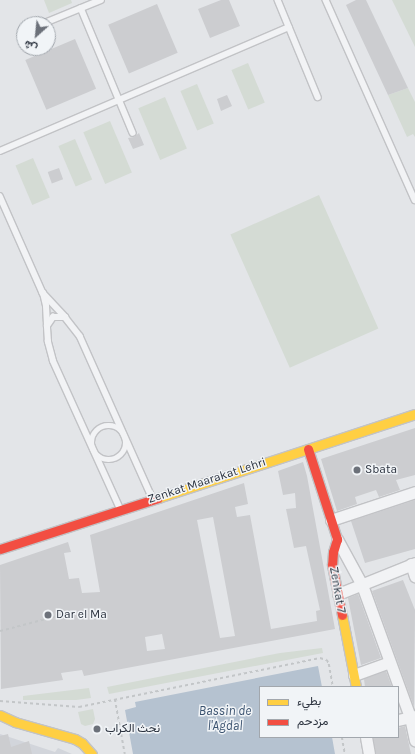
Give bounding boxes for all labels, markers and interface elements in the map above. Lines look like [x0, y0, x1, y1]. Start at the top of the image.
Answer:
north arrow [16, 16, 56, 56]
text: ش [22, 37, 40, 55]
street label: Zenkat Maarakat Lehri [146, 455, 268, 507]
place label: Sbata [365, 463, 397, 477]
marker: Sbata [352, 465, 362, 475]
street label: Zenkat 7 [326, 566, 348, 614]
place label: Dar el Ma [56, 608, 107, 622]
marker: Dar el Ma [43, 610, 53, 620]
legend [259, 686, 399, 738]
text: بطيء [297, 694, 321, 708]
water label: Bassin de l'Agdal [199, 704, 251, 735]
text: مزدحم [297, 714, 328, 728]
place label: نحث الكراب [105, 722, 160, 736]
marker: نحث الكراب [92, 724, 102, 734]

